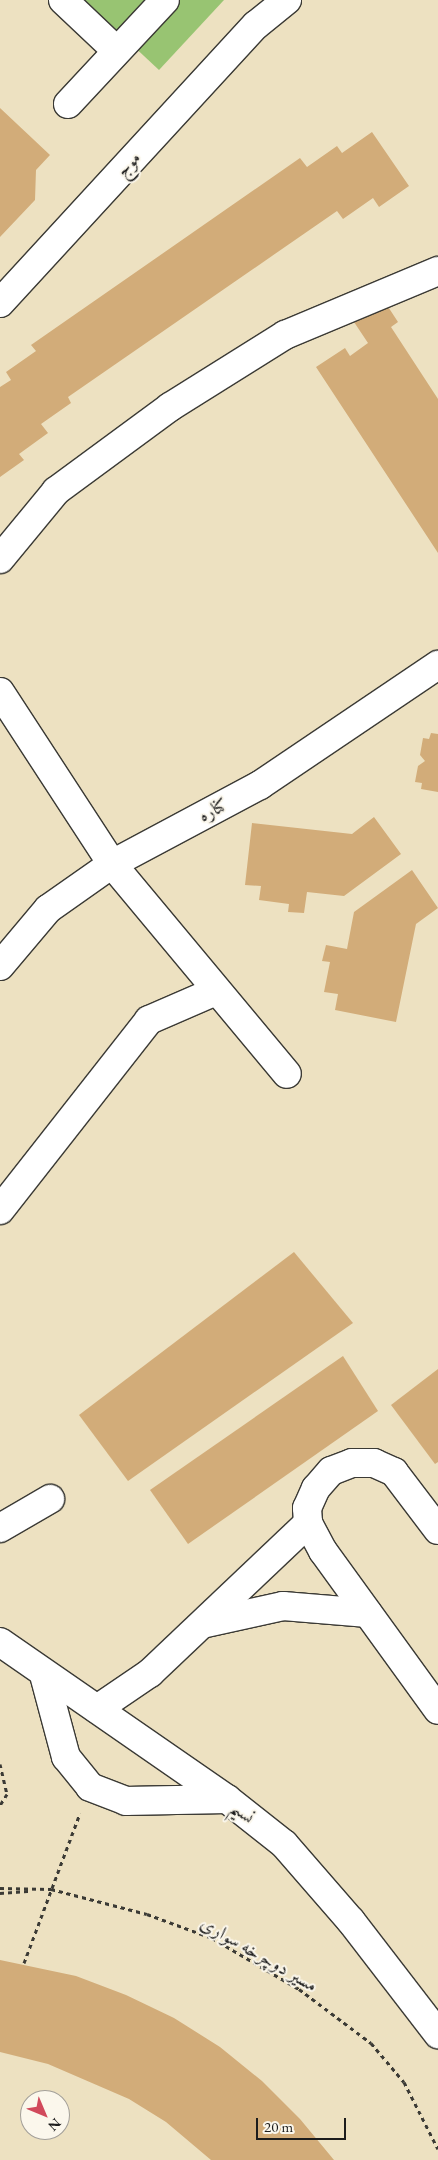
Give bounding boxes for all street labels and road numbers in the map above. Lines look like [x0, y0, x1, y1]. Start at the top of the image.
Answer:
street label: موج [111, 147, 145, 181]
street label: کناره [195, 793, 231, 827]
street label: نسیم [226, 1796, 260, 1828]
street label: مسیر دوچرخه سواری [196, 1911, 322, 1997]

